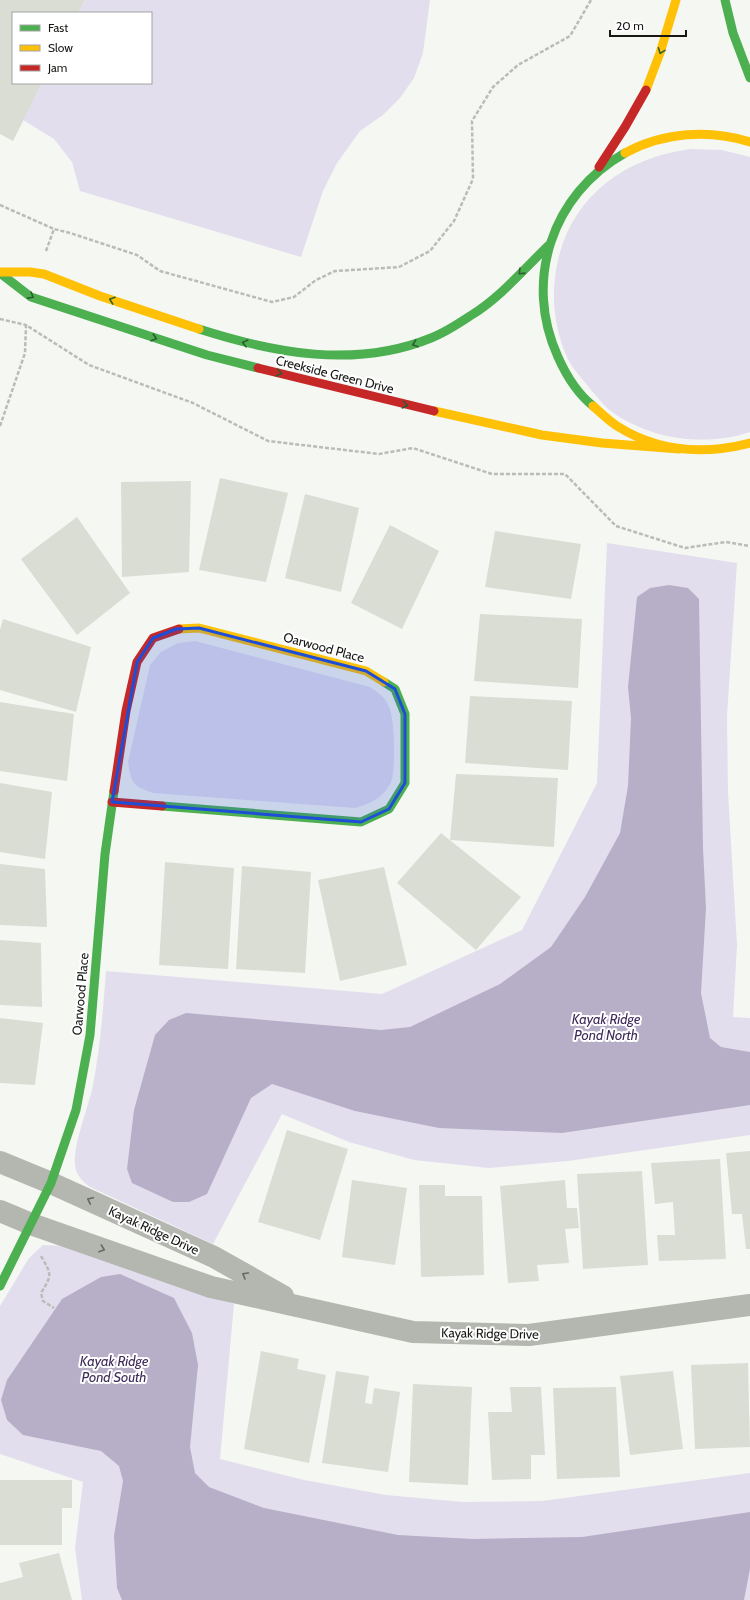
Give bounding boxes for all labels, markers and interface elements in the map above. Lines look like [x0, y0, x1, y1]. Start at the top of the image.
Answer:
legend [12, 12, 152, 84]
scale bar [610, 12, 686, 38]
text: 20 m [616, 18, 644, 33]
text: Fast [48, 20, 68, 35]
text: Slow [48, 40, 73, 55]
one-way arrow [658, 46, 666, 54]
text: Jam [47, 60, 67, 75]
one-way arrow [518, 267, 526, 274]
one-way arrow [27, 292, 34, 299]
one-way arrow [109, 296, 116, 305]
one-way arrow [150, 334, 157, 342]
one-way arrow [242, 339, 249, 347]
one-way arrow [411, 339, 418, 348]
street label: Creekside Green Drive [274, 352, 396, 397]
one-way arrow [275, 368, 282, 377]
one-way arrow [402, 400, 408, 408]
street label: Oarwood Place [282, 629, 367, 666]
street label: Oarwood Place [68, 952, 92, 1036]
water label: Kayak Ridge Pond North [572, 1010, 641, 1044]
one-way arrow [86, 1197, 94, 1205]
street label: Kayak Ridge Drive [106, 1202, 202, 1258]
one-way arrow [99, 1244, 106, 1252]
one-way arrow [242, 1272, 249, 1279]
street label: Kayak Ridge Drive [441, 1324, 539, 1342]
water label: Kayak Ridge Pond South [80, 1352, 149, 1386]

